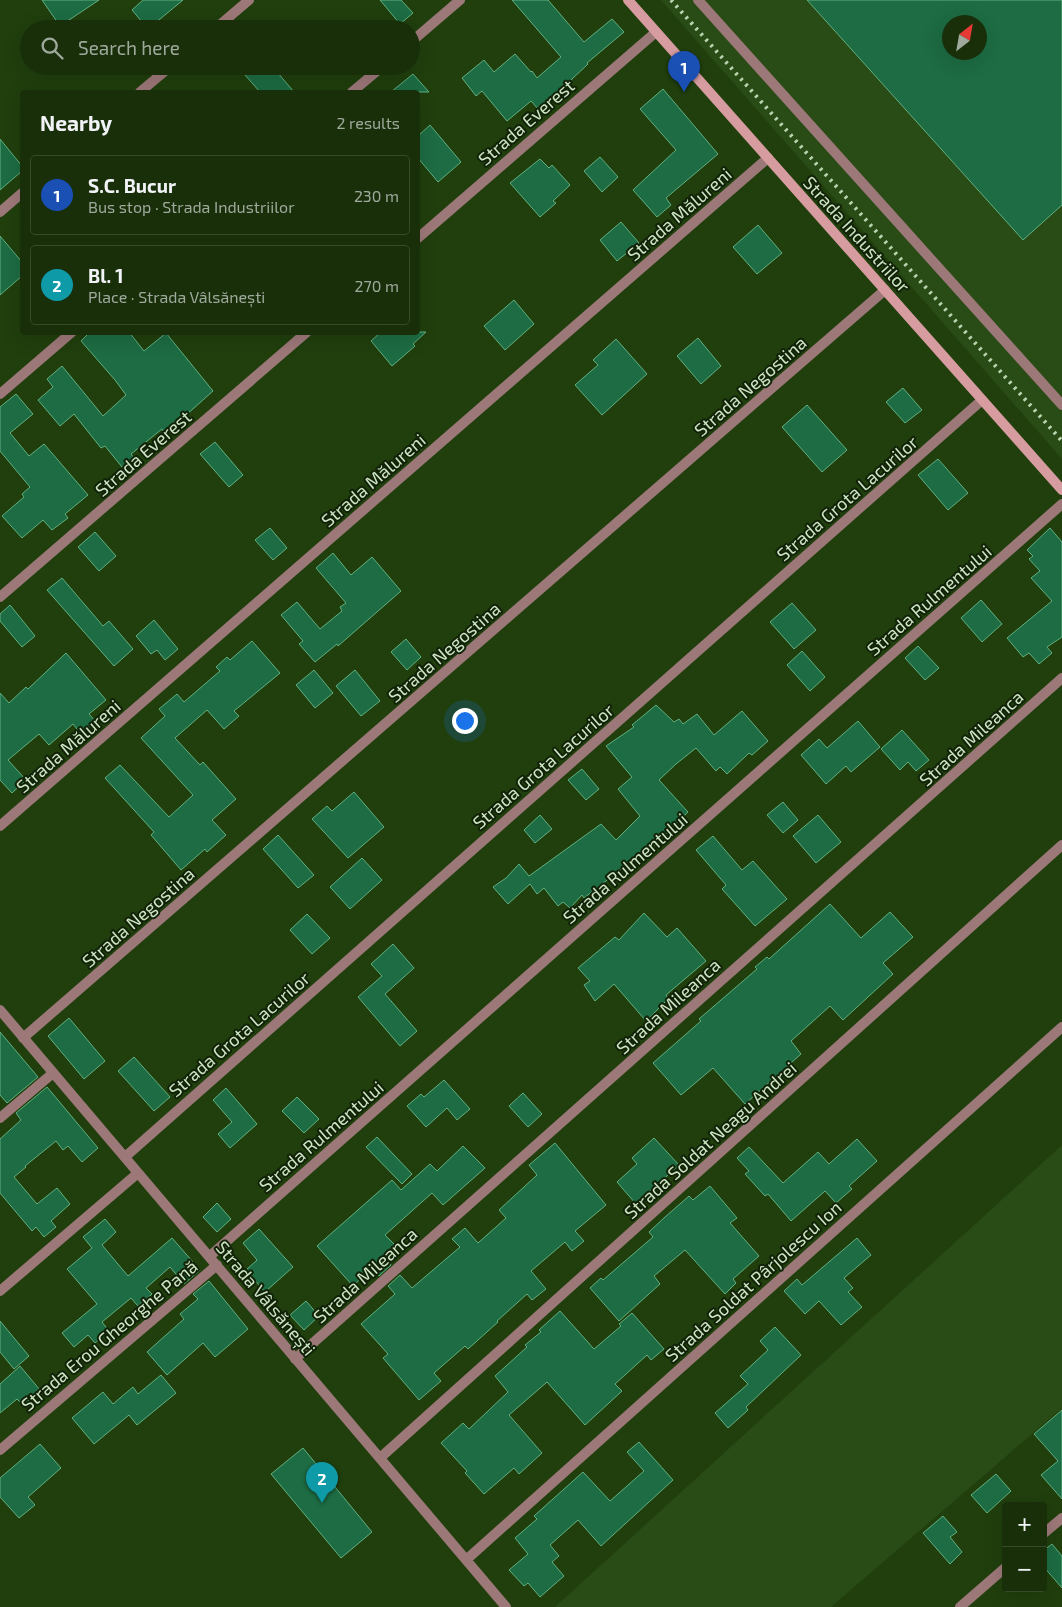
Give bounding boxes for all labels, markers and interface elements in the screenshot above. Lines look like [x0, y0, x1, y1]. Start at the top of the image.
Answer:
north arrow [942, 15, 987, 60]
search box [20, 20, 420, 75]
icon: search [38, 34, 66, 62]
text: Search here [78, 36, 180, 59]
pin: 1 [668, 51, 700, 92]
street label: Strada Everest [474, 74, 579, 170]
text: Nearby [40, 110, 112, 135]
text: 2 results [337, 113, 400, 132]
street label: Strada Mălureni [622, 163, 736, 265]
street label: Strada Industriilor [799, 171, 915, 297]
text: S.C. Bucur [88, 174, 176, 197]
text: 1 [54, 186, 60, 205]
text: 230 m [354, 186, 399, 205]
text: Bus stop · Strada Industriilor [88, 197, 295, 216]
text: Bl. 1 [88, 264, 123, 287]
text: 2 [52, 276, 62, 295]
text: 270 m [355, 276, 399, 295]
text: Place · Strada Vâlsănești [88, 287, 265, 306]
street label: Strada Negostina [689, 331, 811, 441]
street label: Strada Everest [91, 405, 196, 501]
street label: Strada Mălureni [316, 429, 430, 531]
street label: Strada Grota Lacurilor [772, 431, 922, 565]
street label: Strada Rulmentului [862, 540, 996, 660]
street label: Strada Negostina [383, 597, 505, 707]
street label: Strada Mileanca [914, 686, 1028, 790]
street label: Strada Mălureni [11, 695, 125, 797]
street label: Strada Grota Lacurilor [468, 699, 618, 833]
your location [452, 708, 478, 734]
street label: Strada Rulmentului [558, 808, 692, 928]
street label: Strada Negostina [77, 862, 199, 972]
street label: Strada Mileanca [611, 954, 725, 1058]
street label: Strada Grota Lacurilor [164, 967, 314, 1101]
street label: Strada Soldat Neagu Andrei [619, 1057, 801, 1223]
street label: Strada Rulmentului [254, 1076, 388, 1196]
street label: Strada Soldat Pârjolescu Ion [660, 1196, 846, 1366]
street label: Strada Mileanca [308, 1223, 422, 1327]
street label: Strada Vâlsănești [211, 1236, 320, 1360]
street label: Strada Erou Gheorghe Pană [16, 1255, 202, 1415]
pin: 2 [306, 1462, 338, 1503]
map controls [1002, 1502, 1047, 1592]
button: + [1002, 1502, 1047, 1547]
button: − [1002, 1547, 1047, 1592]

